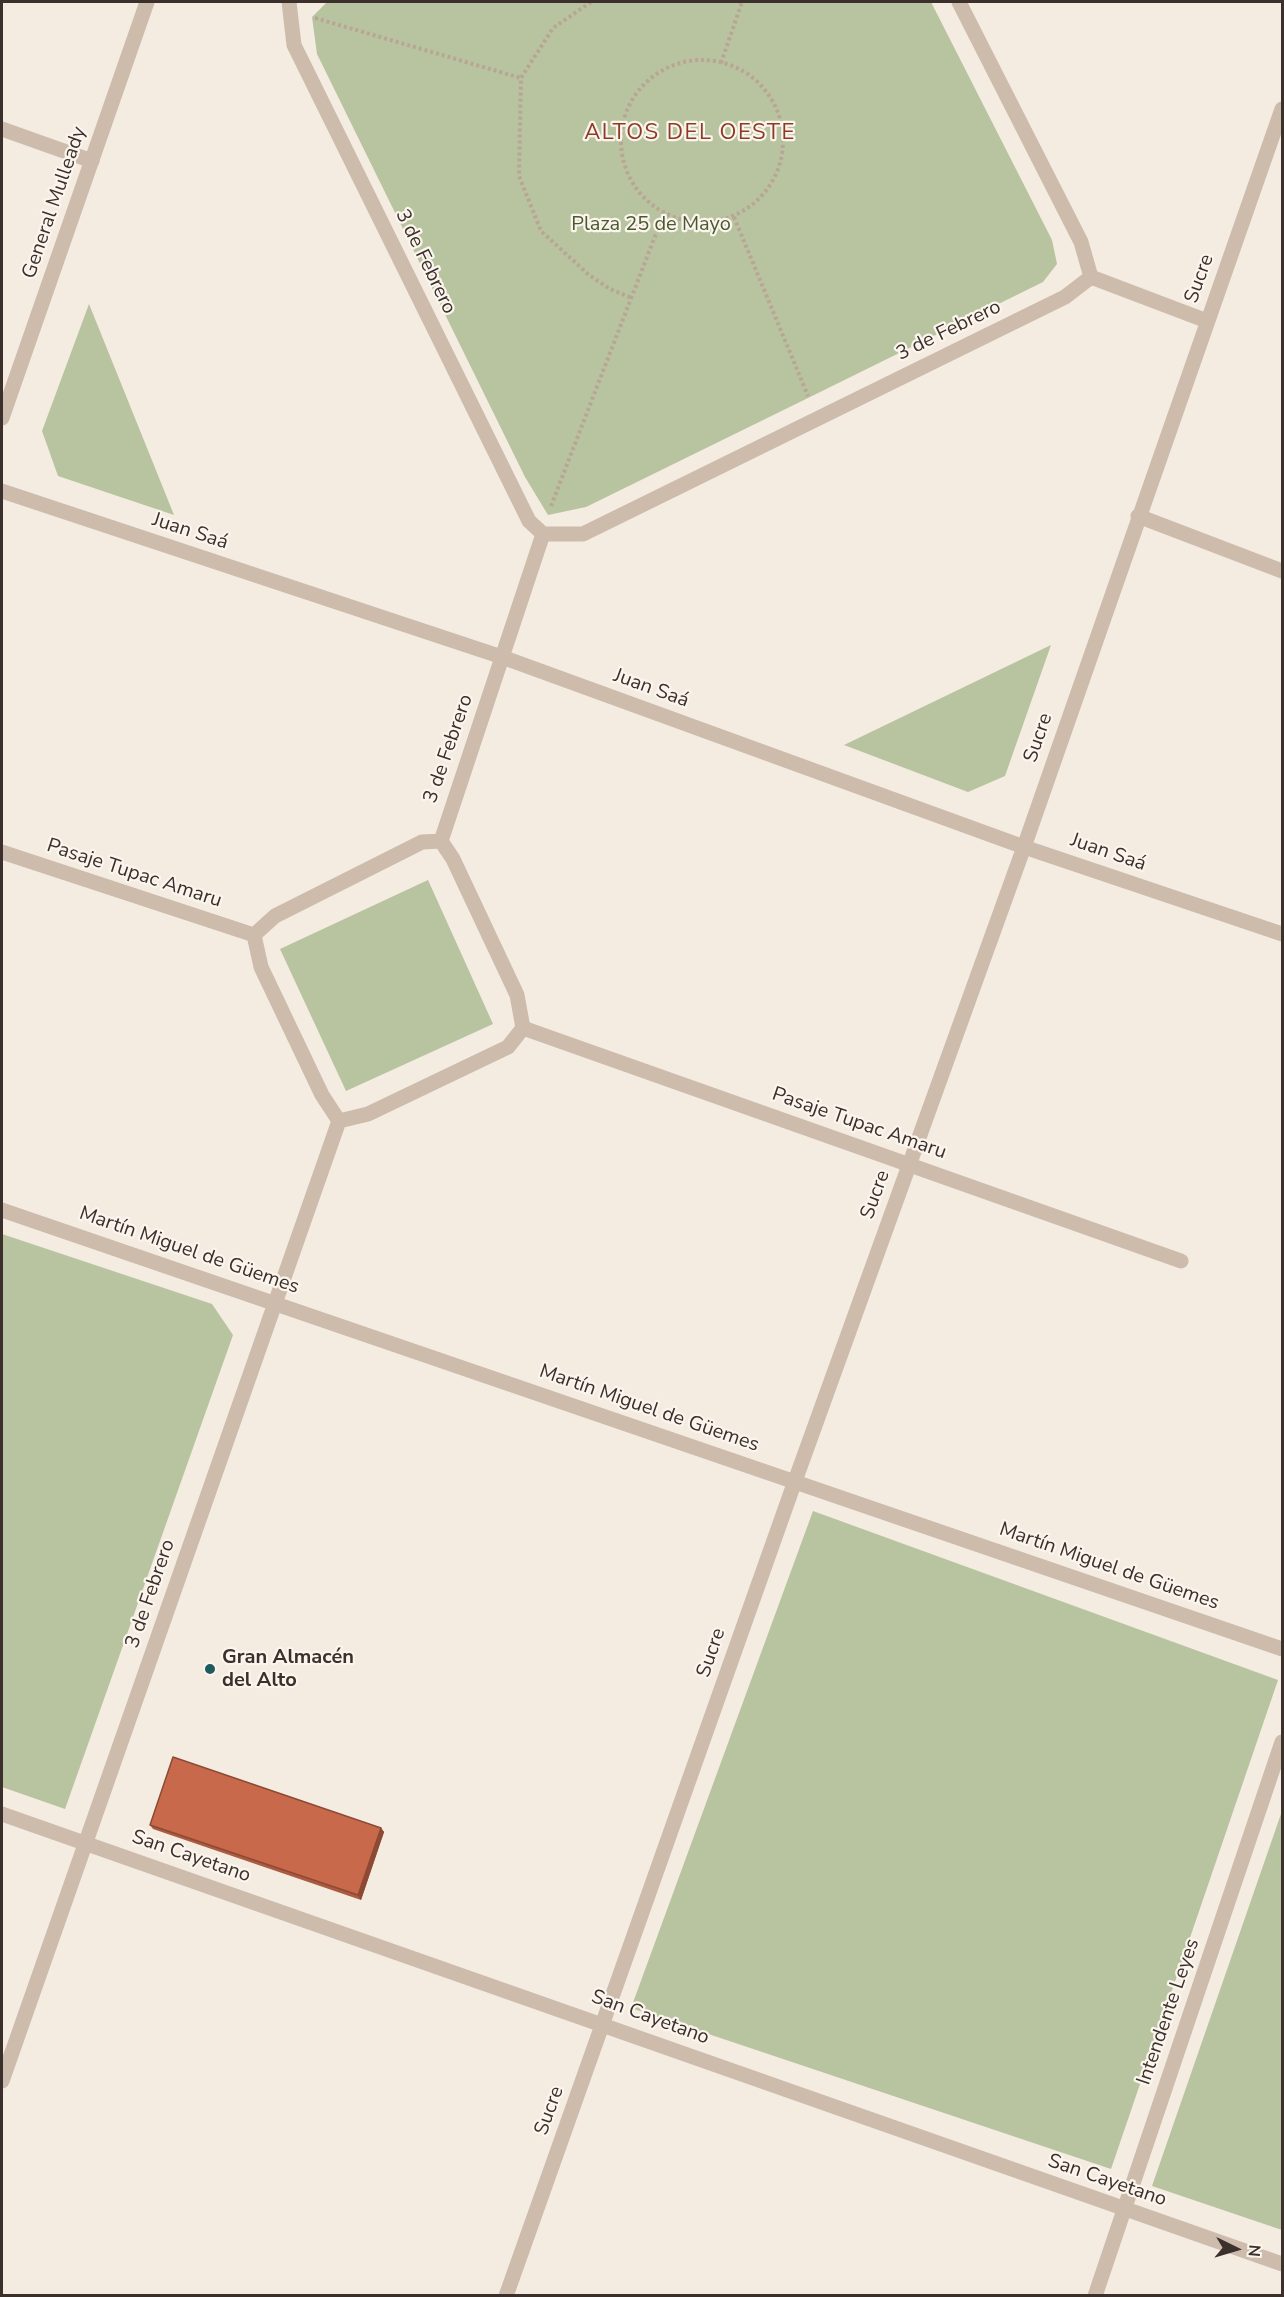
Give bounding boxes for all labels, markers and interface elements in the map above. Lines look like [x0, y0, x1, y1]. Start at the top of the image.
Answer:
district label: ALTOS DEL OESTE [584, 121, 796, 147]
street label: General Mulleady [18, 124, 92, 282]
street label: 3 de Febrero [389, 206, 461, 318]
park label: Plaza 25 de Mayo [571, 213, 731, 237]
street label: Sucre [1180, 251, 1220, 307]
street label: 3 de Febrero [893, 295, 1005, 367]
street label: Juan Saá [149, 508, 231, 556]
street label: Juan Saá [610, 664, 692, 714]
street label: 3 de Febrero [419, 692, 479, 806]
street label: Sucre [1019, 710, 1059, 766]
street label: Juan Saá [1067, 829, 1149, 877]
street label: Pasaje Tupac Amaru [43, 834, 225, 914]
street label: Pasaje Tupac Amaru [769, 1083, 949, 1165]
street label: Sucre [856, 1167, 896, 1223]
street label: Martín Miguel de Güemes [76, 1202, 302, 1300]
street label: Martín Miguel de Güemes [536, 1360, 762, 1458]
street label: Martín Miguel de Güemes [996, 1518, 1222, 1616]
street label: 3 de Febrero [121, 1537, 181, 1651]
street label: Sucre [692, 1625, 732, 1681]
place label: Gran Almacén del Alto [222, 1646, 354, 1693]
marker: Gran Almacén del Alto [203, 1662, 217, 1676]
street label: San Cayetano [129, 1825, 253, 1889]
street label: Intendente Leyes [1133, 1936, 1205, 2088]
street label: San Cayetano [588, 1986, 712, 2050]
street label: Sucre [530, 2083, 570, 2139]
street label: San Cayetano [1045, 2149, 1169, 2213]
north arrow [1206, 2219, 1266, 2279]
text: N [1242, 2244, 1265, 2257]

